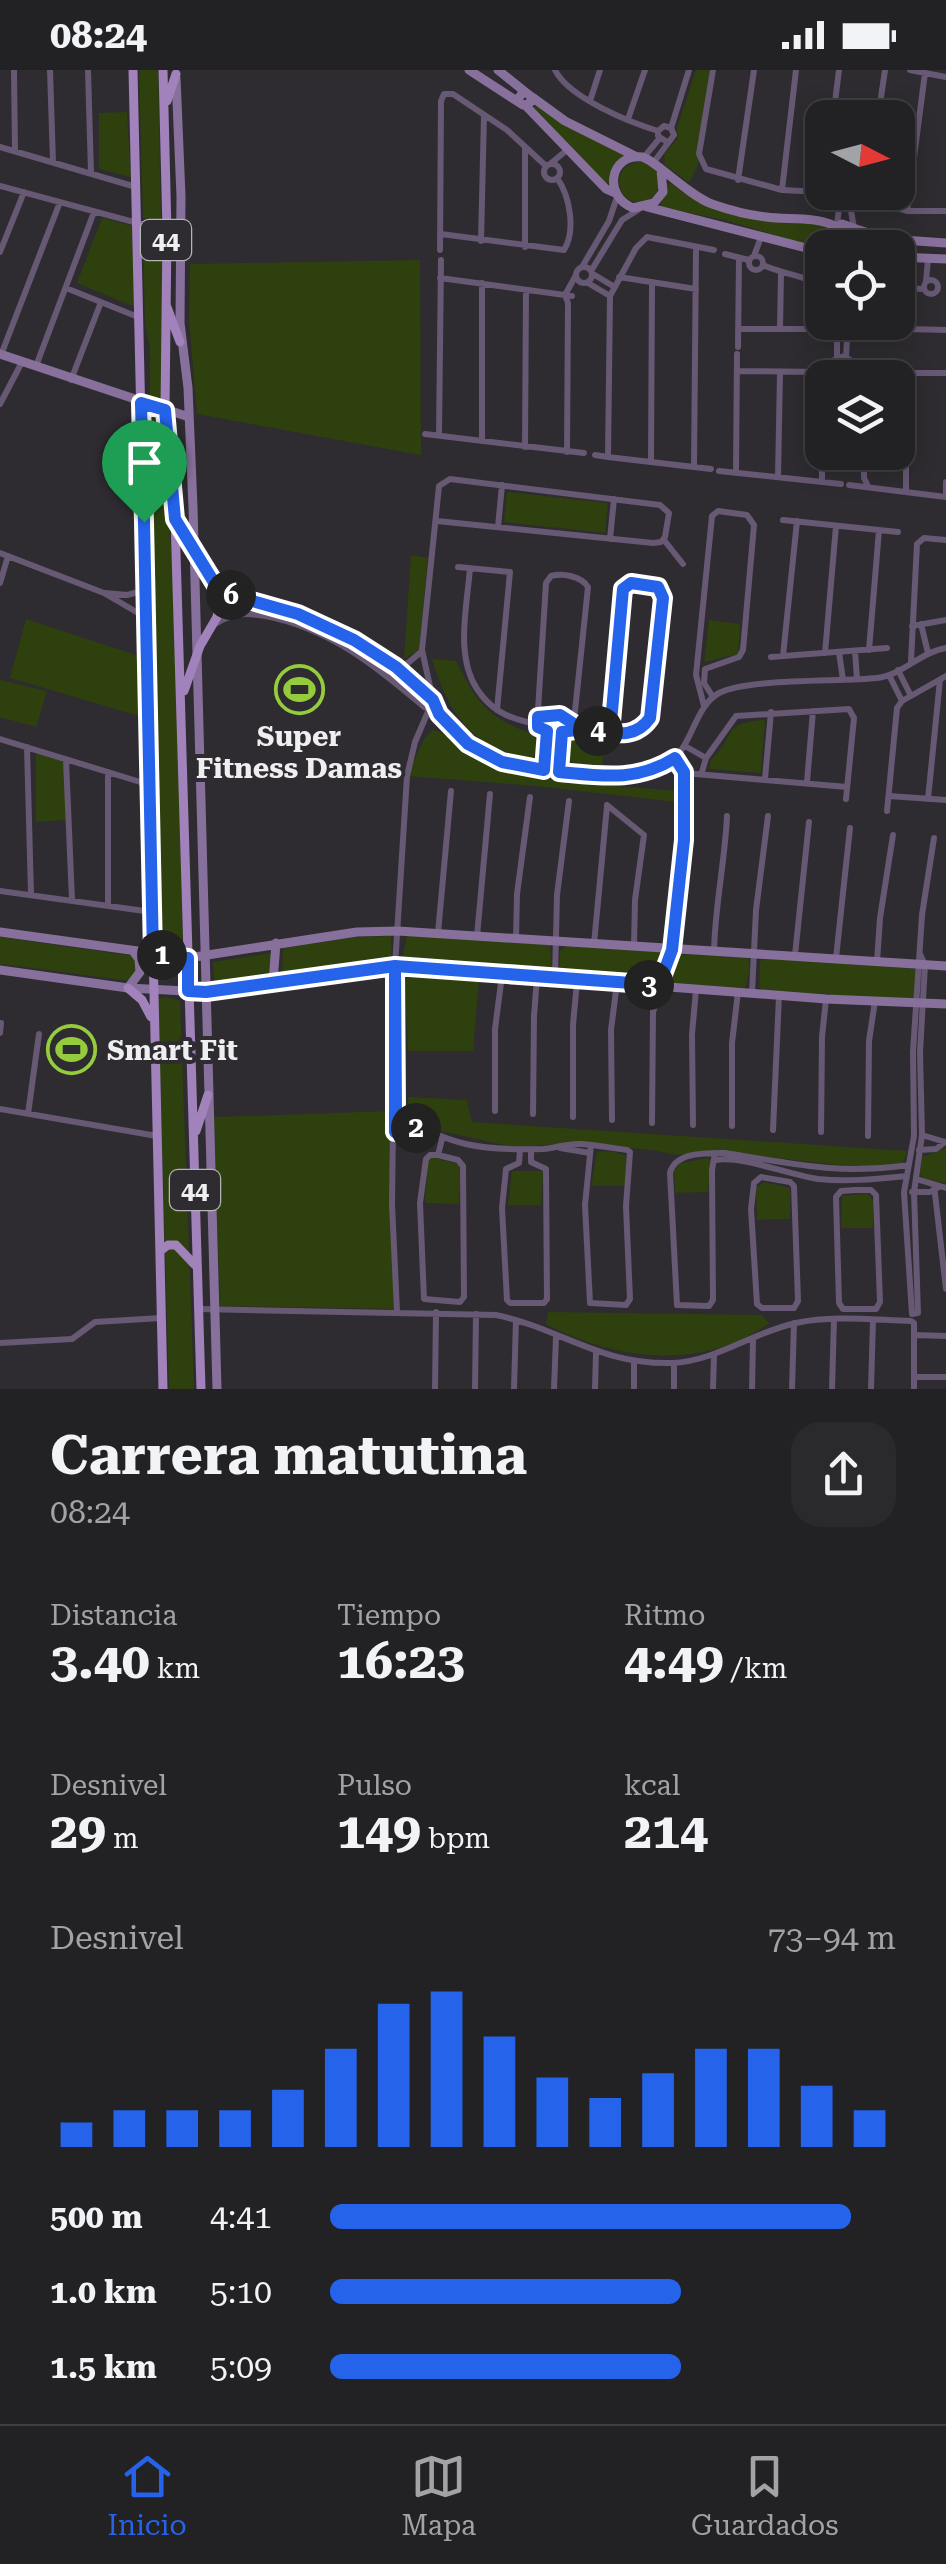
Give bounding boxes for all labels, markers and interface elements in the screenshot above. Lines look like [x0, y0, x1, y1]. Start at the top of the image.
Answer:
text: 08:24 [50, 13, 147, 57]
north arrow [805, 100, 915, 210]
map controls [805, 100, 915, 470]
road number: 44 [141, 220, 191, 260]
button: locate [805, 230, 915, 340]
button: layers [805, 360, 915, 470]
pin [102, 420, 187, 523]
icon: arrive [117, 435, 172, 490]
pin: 6 [206, 570, 256, 620]
text: 6 [223, 578, 239, 611]
sports icon: Super Fitness Damas [273, 663, 325, 715]
pin: 4 [573, 706, 623, 756]
text: 4 [590, 714, 606, 747]
place label: Super Fitness Damas [196, 720, 402, 785]
pin: 1 [137, 930, 187, 980]
text: 1 [154, 938, 170, 971]
pin: 3 [624, 960, 674, 1010]
text: 3 [641, 968, 657, 1001]
sports icon: Smart Fit [46, 1024, 98, 1076]
place label: Smart Fit [107, 1034, 238, 1067]
pin: 2 [391, 1103, 441, 1153]
text: 2 [408, 1111, 424, 1144]
road number: 44 [170, 1170, 220, 1210]
button: share [791, 1422, 896, 1527]
text: Carrera matutina [50, 1423, 527, 1487]
text: 08:24 [50, 1493, 130, 1531]
text: Distancia [50, 1599, 177, 1632]
text: Tiempo [337, 1599, 441, 1632]
text: Ritmo [624, 1599, 706, 1632]
text: 3.40 [50, 1632, 150, 1690]
text: 16:23 [337, 1632, 465, 1690]
text: 4:49 [624, 1632, 724, 1690]
text: km [150, 1652, 200, 1685]
text: /km [724, 1652, 787, 1685]
text: Desnivel [50, 1769, 167, 1802]
text: Pulso [337, 1769, 412, 1802]
text: kcal [624, 1769, 680, 1802]
text: 29 [50, 1802, 106, 1860]
text: 149 [337, 1802, 421, 1860]
text: 214 [624, 1802, 708, 1860]
text: m [106, 1822, 139, 1855]
text: bpm [421, 1822, 490, 1855]
text: Desnivel [50, 1919, 184, 1957]
text: 73–94 m [768, 1919, 896, 1957]
text: 500 m [50, 2198, 143, 2236]
text: 4:41 [210, 2198, 272, 2236]
text: 1.0 km [50, 2273, 157, 2311]
text: 5:10 [210, 2273, 272, 2311]
text: 1.5 km [50, 2348, 157, 2386]
text: 5:09 [210, 2348, 272, 2386]
tab: Inicio [107, 2449, 187, 2542]
tab: Mapa [401, 2449, 476, 2542]
tab: Guardados [691, 2449, 839, 2542]

